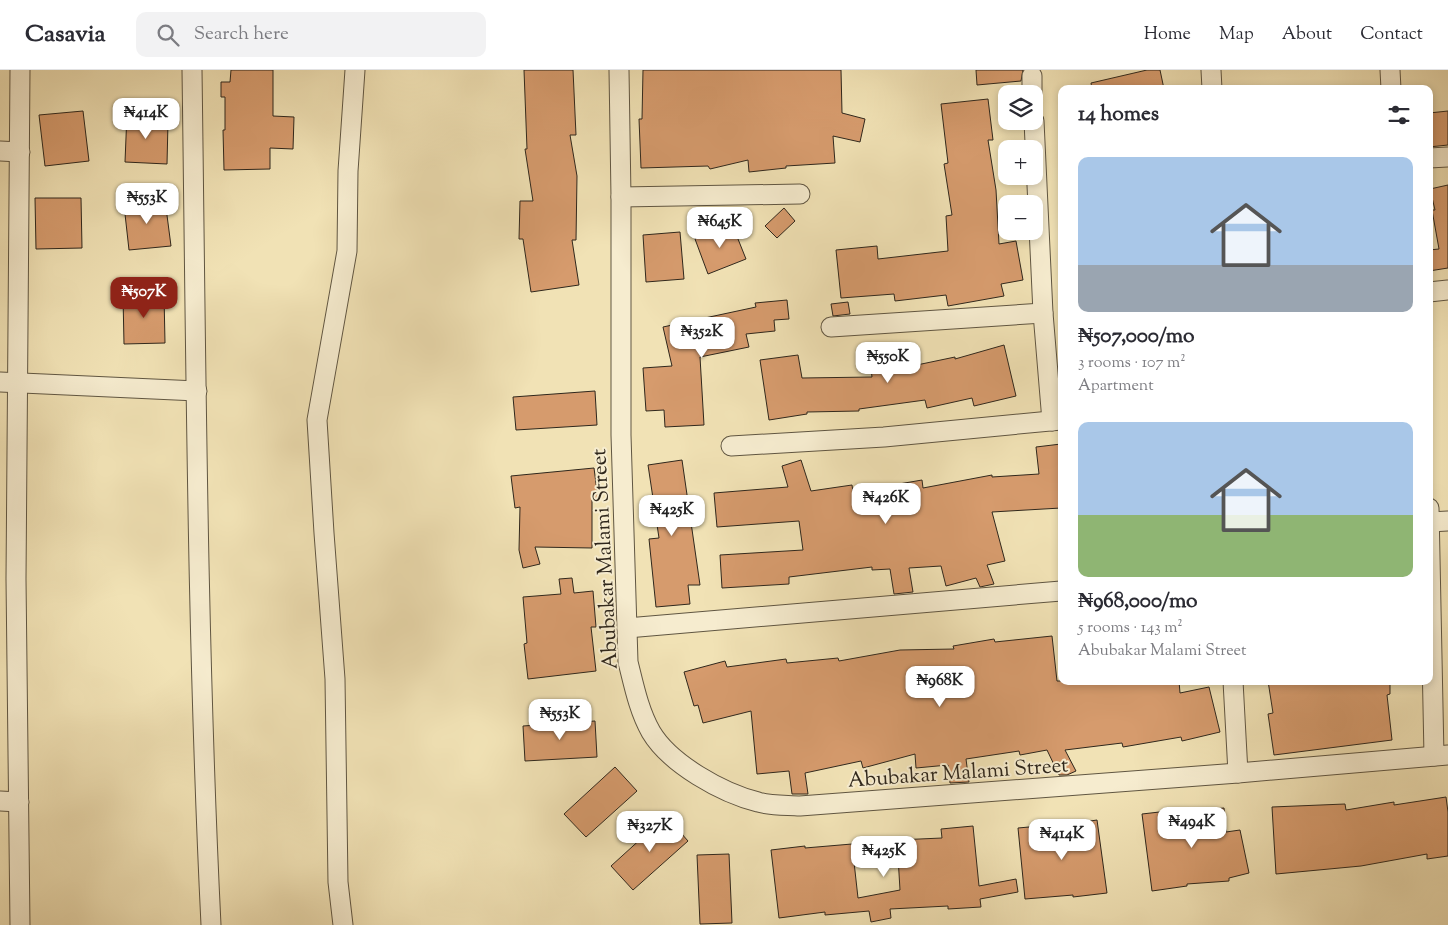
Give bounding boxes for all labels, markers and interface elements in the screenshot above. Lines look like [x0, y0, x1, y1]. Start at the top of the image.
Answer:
search box [136, 12, 486, 57]
text: Casavia [25, 18, 106, 52]
icon: search [154, 21, 182, 49]
text: Search here [194, 21, 289, 48]
text: Home [1144, 22, 1191, 48]
text: Map [1219, 22, 1254, 48]
text: About [1282, 22, 1332, 48]
text: Contact [1360, 22, 1423, 48]
map controls [998, 85, 1043, 240]
button: layers [998, 85, 1043, 130]
pin: ₦414K [111, 98, 181, 140]
text: 14 homes [1078, 100, 1159, 130]
icon: filters [1385, 101, 1413, 129]
text: ₦414K [124, 102, 168, 125]
button: + [998, 140, 1043, 185]
pin: ₦553K [112, 182, 182, 225]
text: ₦553K [127, 187, 167, 210]
icon: home [1201, 190, 1291, 280]
button: − [998, 195, 1043, 240]
pin: ₦645K [685, 206, 755, 249]
text: ₦645K [698, 211, 742, 234]
pin: ₦507K [109, 276, 179, 319]
text: ₦507K [121, 281, 167, 304]
pin: ₦352K [667, 316, 737, 359]
text: ₦352K [681, 321, 723, 344]
text: ₦507,000/mo [1078, 322, 1195, 352]
pin: ₦550K [853, 342, 923, 384]
text: ₦550K [867, 346, 909, 369]
text: 3 rooms · 107 m² [1078, 352, 1186, 375]
text: Apartment [1078, 375, 1154, 398]
street label: Abubakar Malami Street [585, 448, 627, 670]
icon: home [1201, 455, 1291, 545]
pin: ₦426K [851, 482, 921, 525]
text: ₦426K [863, 487, 909, 510]
pin: ₦425K [637, 494, 707, 537]
text: ₦425K [650, 499, 694, 522]
text: ₦968,000/mo [1078, 587, 1198, 617]
text: 5 rooms · 143 m² [1078, 617, 1183, 640]
text: Abubakar Malami Street [1078, 640, 1246, 663]
pin: ₦968K [905, 666, 975, 708]
text: ₦968K [917, 670, 963, 693]
pin: ₦553K [525, 698, 595, 741]
text: ₦553K [540, 703, 580, 726]
street label: Abubakar Malami Street [847, 751, 1069, 797]
pin: ₦494K [1157, 806, 1227, 849]
pin: ₦327K [615, 810, 685, 853]
text: ₦494K [1169, 811, 1215, 834]
text: ₦327K [627, 815, 673, 838]
pin: ₦414K [1027, 818, 1097, 861]
text: ₦414K [1040, 823, 1084, 846]
pin: ₦425K [849, 836, 919, 878]
text: ₦425K [862, 840, 906, 863]

